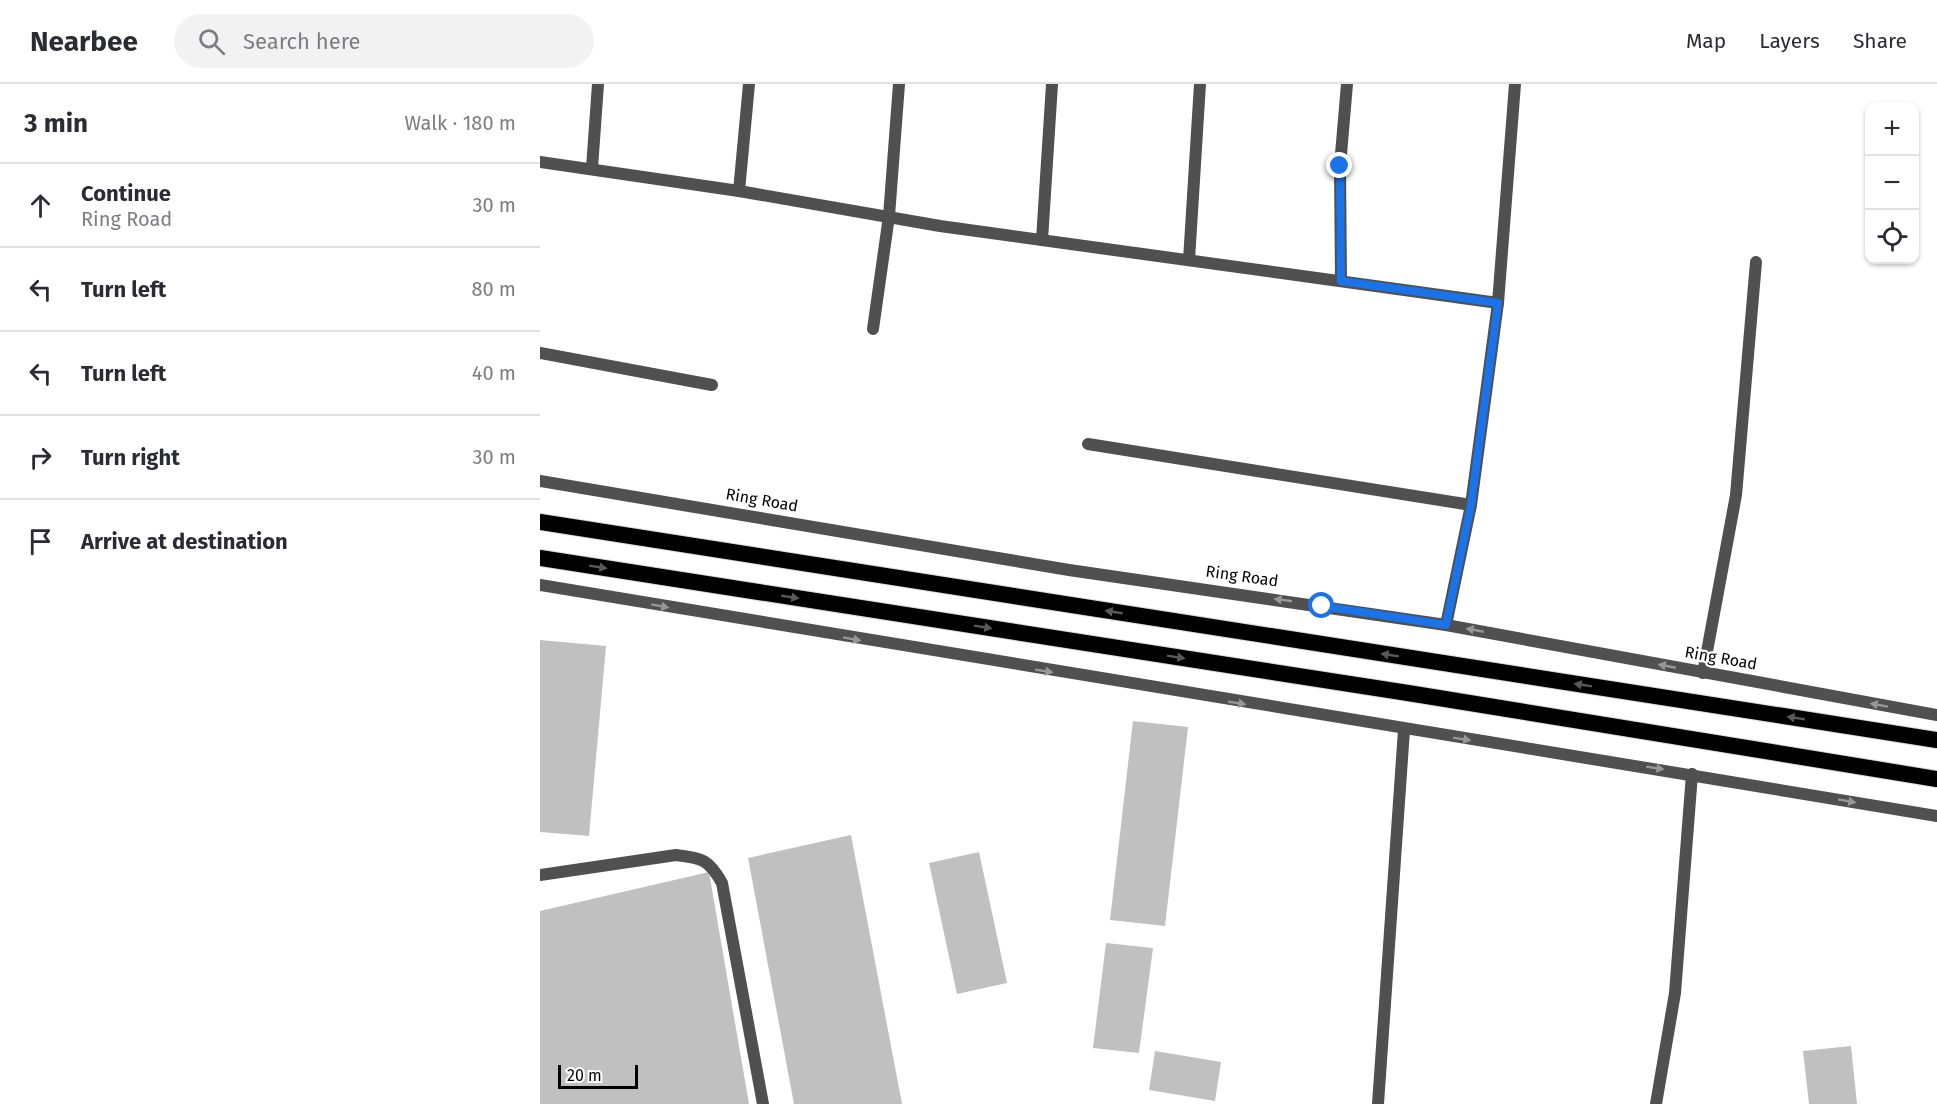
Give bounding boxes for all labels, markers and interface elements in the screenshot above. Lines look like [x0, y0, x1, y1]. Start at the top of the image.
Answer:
search box [174, 14, 594, 68]
text: Nearbee [30, 25, 138, 58]
icon: search [195, 25, 228, 58]
text: Search here [243, 28, 360, 55]
text: Map [1686, 28, 1726, 54]
text: Layers [1759, 28, 1820, 54]
text: Share [1853, 28, 1907, 54]
map controls [1865, 102, 1919, 264]
button: + [1865, 102, 1919, 156]
text: 3 min [24, 108, 88, 139]
text: Walk · 180 m [405, 111, 516, 135]
route end [1326, 152, 1352, 178]
button: − [1865, 156, 1919, 210]
text: Continue [81, 180, 171, 207]
icon: ahead [24, 189, 57, 222]
text: 30 m [472, 193, 516, 217]
text: Ring Road [81, 207, 172, 231]
button: locate [1865, 210, 1919, 264]
icon: left [24, 273, 57, 306]
text: Turn left [81, 276, 166, 303]
text: 80 m [471, 277, 516, 301]
icon: left [24, 357, 57, 390]
text: Turn left [81, 360, 166, 387]
text: 40 m [472, 361, 516, 385]
icon: right [24, 441, 57, 474]
text: Turn right [81, 444, 180, 471]
text: 30 m [472, 445, 516, 469]
street label: Ring Road [724, 484, 800, 516]
icon: arrive [24, 525, 57, 558]
text: Arrive at destination [81, 528, 288, 555]
one-way arrow [588, 562, 607, 571]
street label: Ring Road [1205, 562, 1279, 590]
one-way arrow [781, 592, 800, 601]
route start [1308, 592, 1334, 618]
one-way arrow [1273, 596, 1292, 605]
one-way arrow [650, 602, 669, 611]
one-way arrow [1105, 607, 1124, 616]
one-way arrow [974, 622, 993, 631]
one-way arrow [1465, 626, 1484, 635]
one-way arrow [843, 634, 862, 643]
street label: Ring Road [1683, 642, 1759, 674]
one-way arrow [1380, 650, 1399, 659]
one-way arrow [1166, 652, 1185, 661]
one-way arrow [1657, 661, 1676, 670]
one-way arrow [1035, 667, 1054, 676]
one-way arrow [1573, 680, 1592, 689]
one-way arrow [1227, 698, 1246, 707]
one-way arrow [1870, 700, 1889, 709]
one-way arrow [1787, 713, 1806, 722]
one-way arrow [1452, 735, 1471, 744]
one-way arrow [1645, 764, 1664, 773]
one-way arrow [1837, 797, 1856, 806]
scale bar [558, 1062, 638, 1090]
text: 20 m [567, 1066, 602, 1085]

